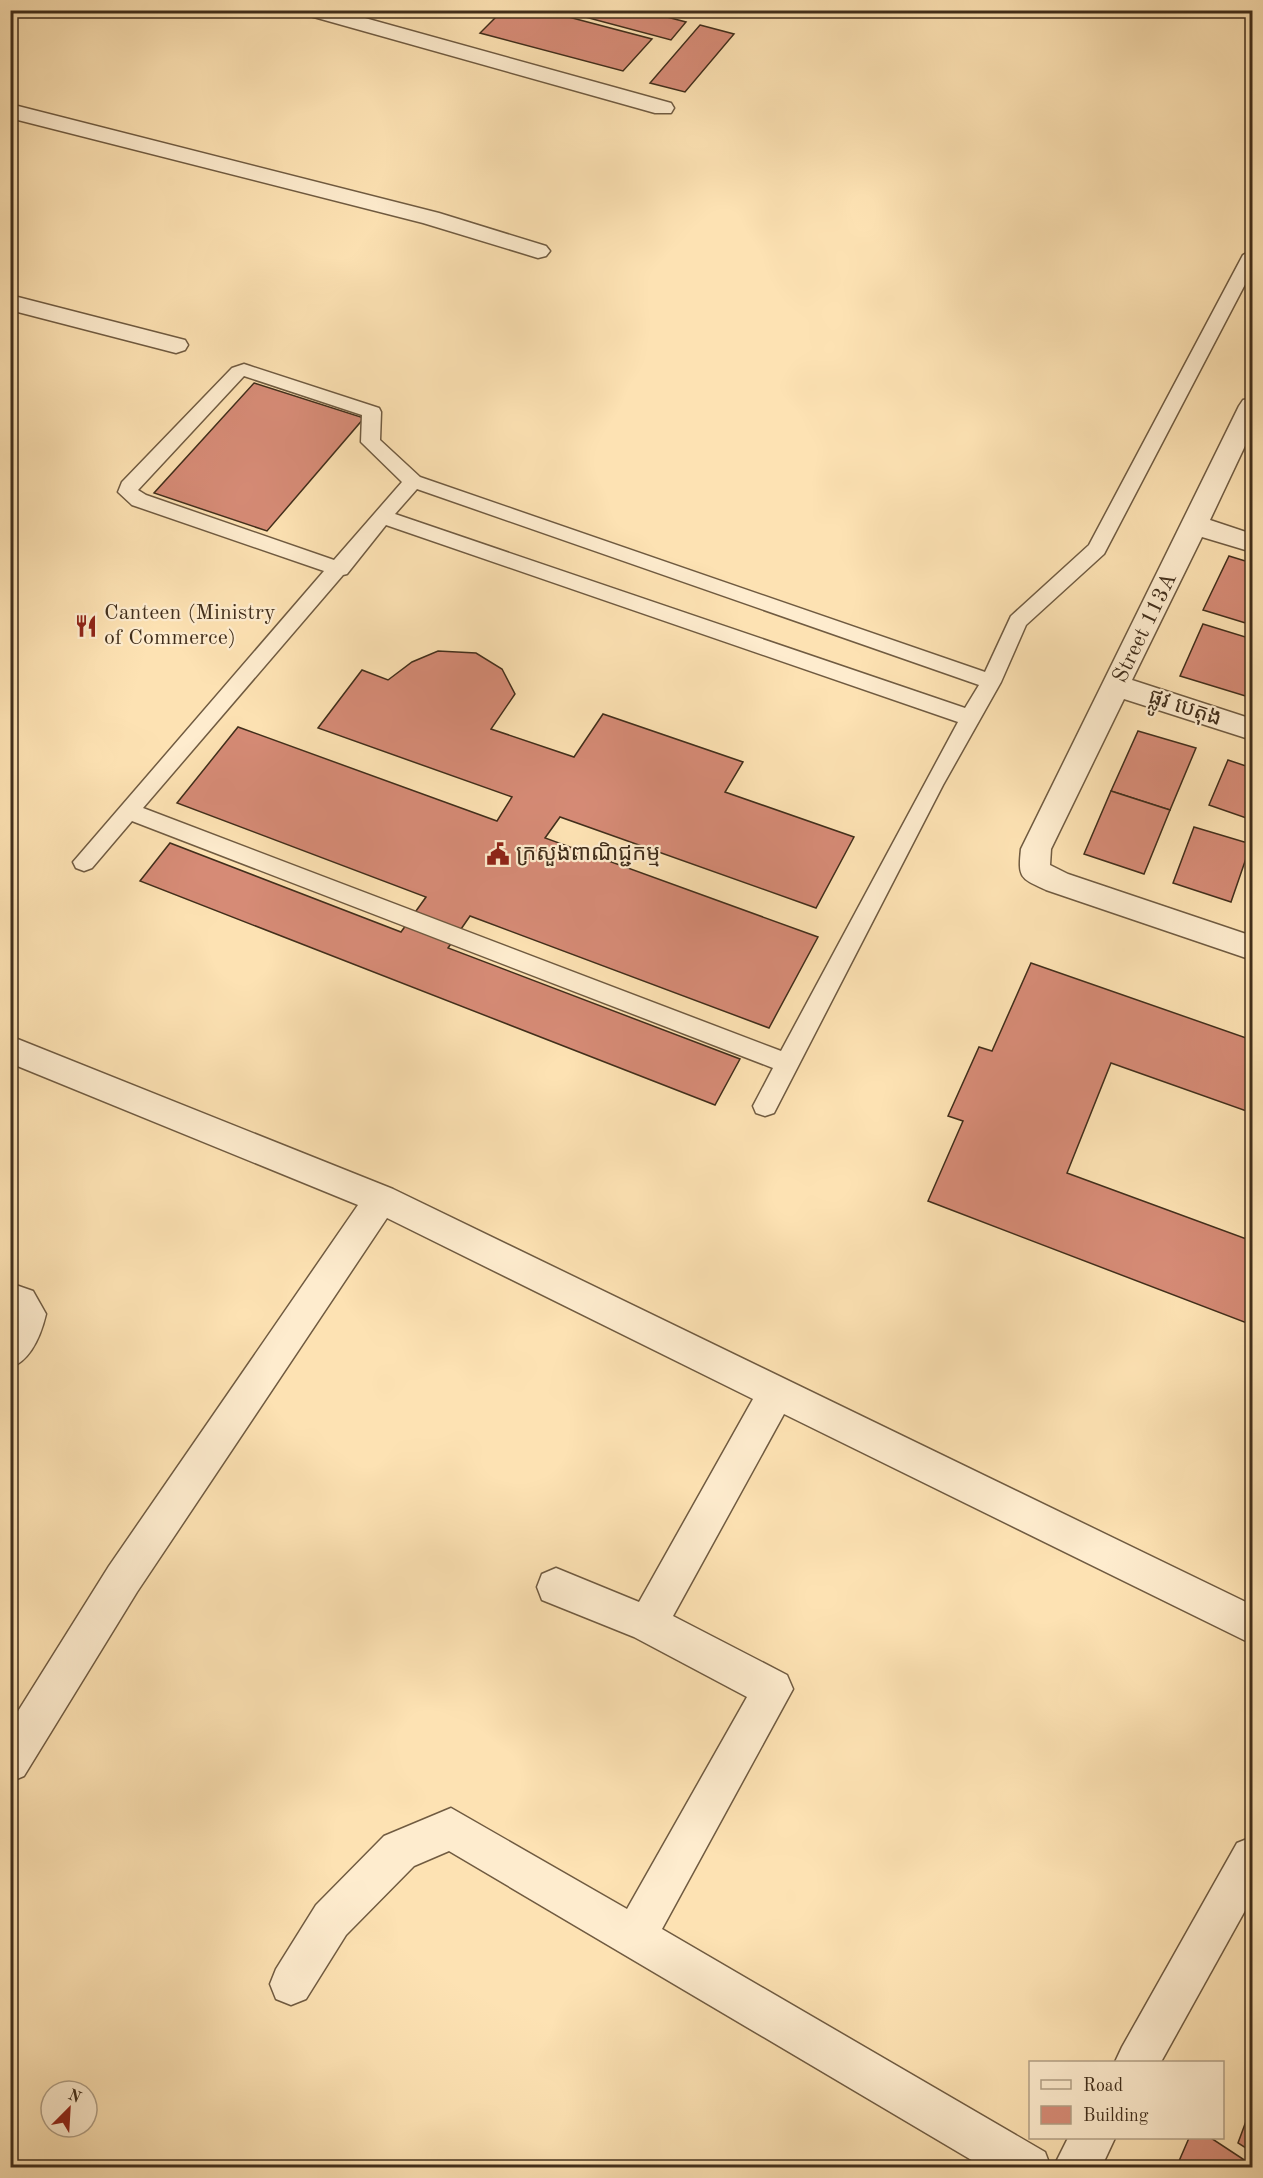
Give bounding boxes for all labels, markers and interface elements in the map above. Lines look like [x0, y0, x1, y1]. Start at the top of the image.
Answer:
street label: Street 113A [1109, 569, 1181, 687]
place label: Canteen (Ministry of Commerce) [104, 602, 276, 649]
restaurant icon: Canteen (Ministry of Commerce) [73, 613, 99, 639]
street label: ផ្លូវ បេតុង [1143, 686, 1224, 737]
public building icon: ក្រសួងពាណិជ្ជកម្ម [485, 841, 511, 867]
place label: ក្រសួងពាណិជ្ជកម្ម [516, 841, 660, 867]
legend [1029, 2061, 1224, 2139]
text: Road [1083, 2077, 1123, 2095]
north arrow [39, 2079, 99, 2139]
text: N [65, 2087, 84, 2107]
text: Building [1083, 2107, 1149, 2125]

